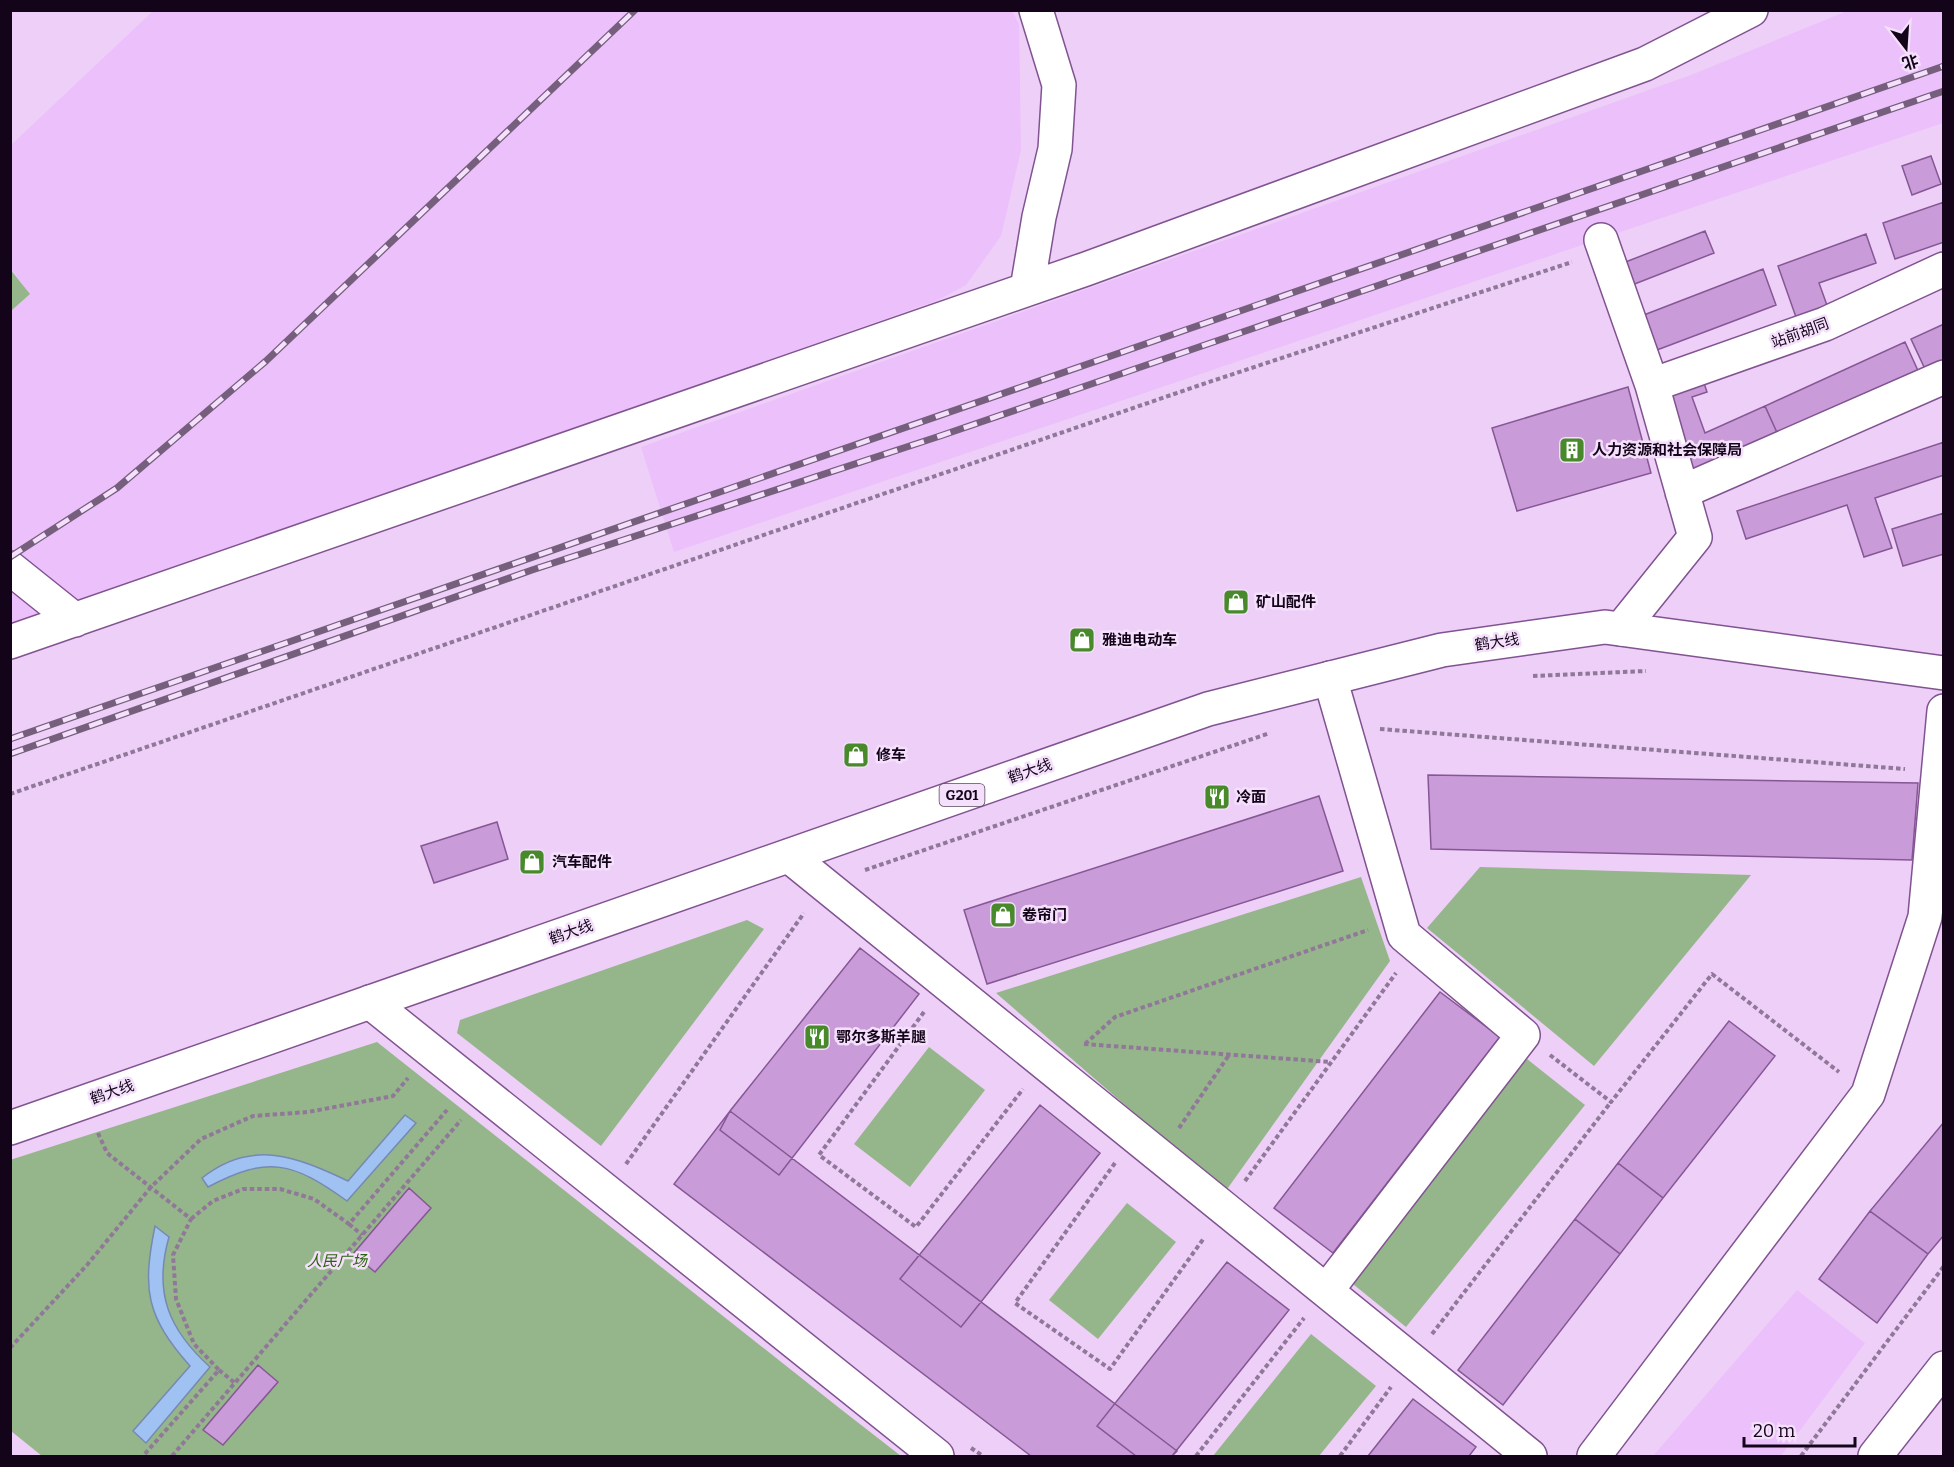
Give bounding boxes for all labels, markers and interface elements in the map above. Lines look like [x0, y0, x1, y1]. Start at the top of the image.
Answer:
north arrow [1876, 18, 1936, 78]
text: 北 [1900, 50, 1921, 73]
street label: 站前胡同 [1769, 314, 1831, 352]
building icon: 人力资源和社会保障局 [1557, 435, 1587, 465]
place label: 人力资源和社会保障局 [1592, 441, 1742, 459]
shop icon: 矿山配件 [1221, 587, 1251, 617]
place label: 矿山配件 [1256, 593, 1316, 611]
shop icon: 雅迪电动车 [1067, 625, 1097, 655]
street label: 鹤大线 [1473, 630, 1521, 654]
place label: 雅迪电动车 [1102, 631, 1177, 649]
shop icon: 修车 [841, 740, 871, 770]
place label: 修车 [876, 746, 906, 764]
street label: 鹤大线 [1006, 755, 1054, 787]
restaurant icon: 冷面 [1202, 782, 1232, 812]
road number: G201 [940, 784, 984, 806]
place label: 冷面 [1236, 788, 1266, 806]
shop icon: 汽车配件 [517, 847, 547, 877]
place label: 汽车配件 [552, 853, 612, 871]
shop icon: 卷帘门 [988, 900, 1018, 930]
place label: 卷帘门 [1022, 906, 1067, 924]
street label: 鹤大线 [547, 916, 595, 948]
restaurant icon: 鄂尔多斯羊腿 [802, 1022, 832, 1052]
place label: 鄂尔多斯羊腿 [836, 1028, 926, 1046]
street label: 鹤大线 [88, 1076, 136, 1108]
park label: 人民广场 [307, 1252, 369, 1270]
scale bar [1744, 1410, 1855, 1448]
text: 20 m [1753, 1420, 1795, 1442]

